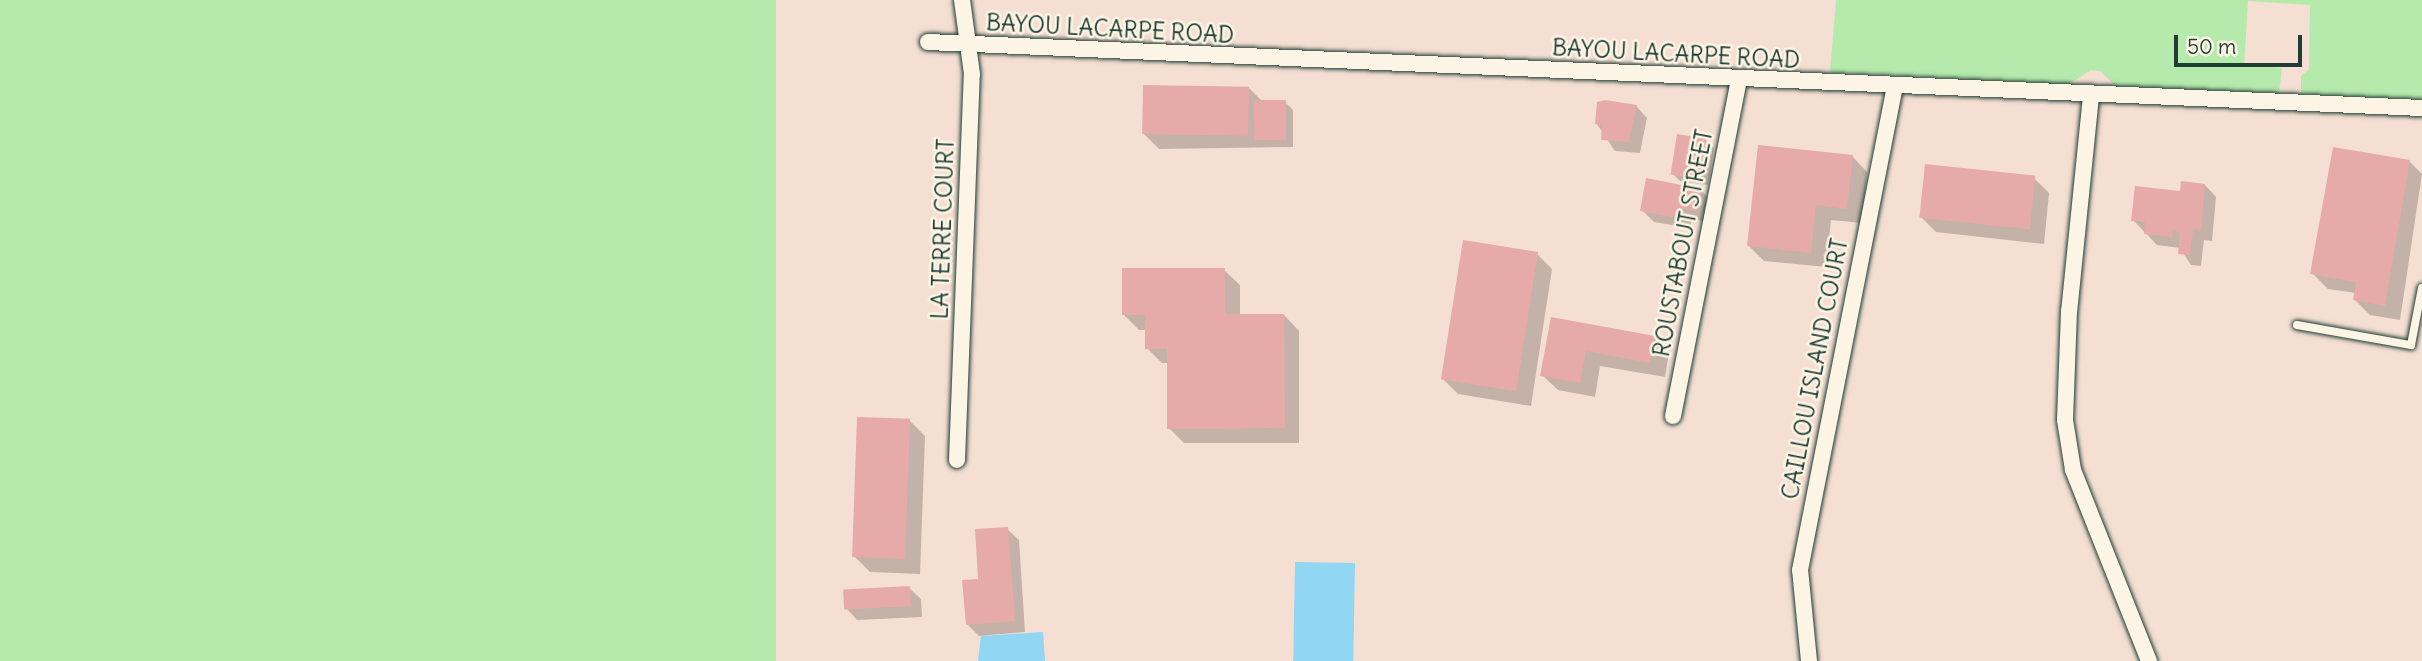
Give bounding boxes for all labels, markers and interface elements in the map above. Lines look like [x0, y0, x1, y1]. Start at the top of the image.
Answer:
street label: BAYOU LACARPE ROAD [985, 9, 1235, 49]
scale bar [2177, 21, 2305, 65]
text: 50 m [2187, 33, 2236, 60]
street label: BAYOU LACARPE ROAD [1551, 34, 1801, 74]
street label: ROUSTABOUT STREET [1647, 127, 1719, 359]
street label: LA TERRE COURT [926, 138, 960, 320]
street label: CAILLOU ISLAND COURT [1776, 236, 1854, 502]

